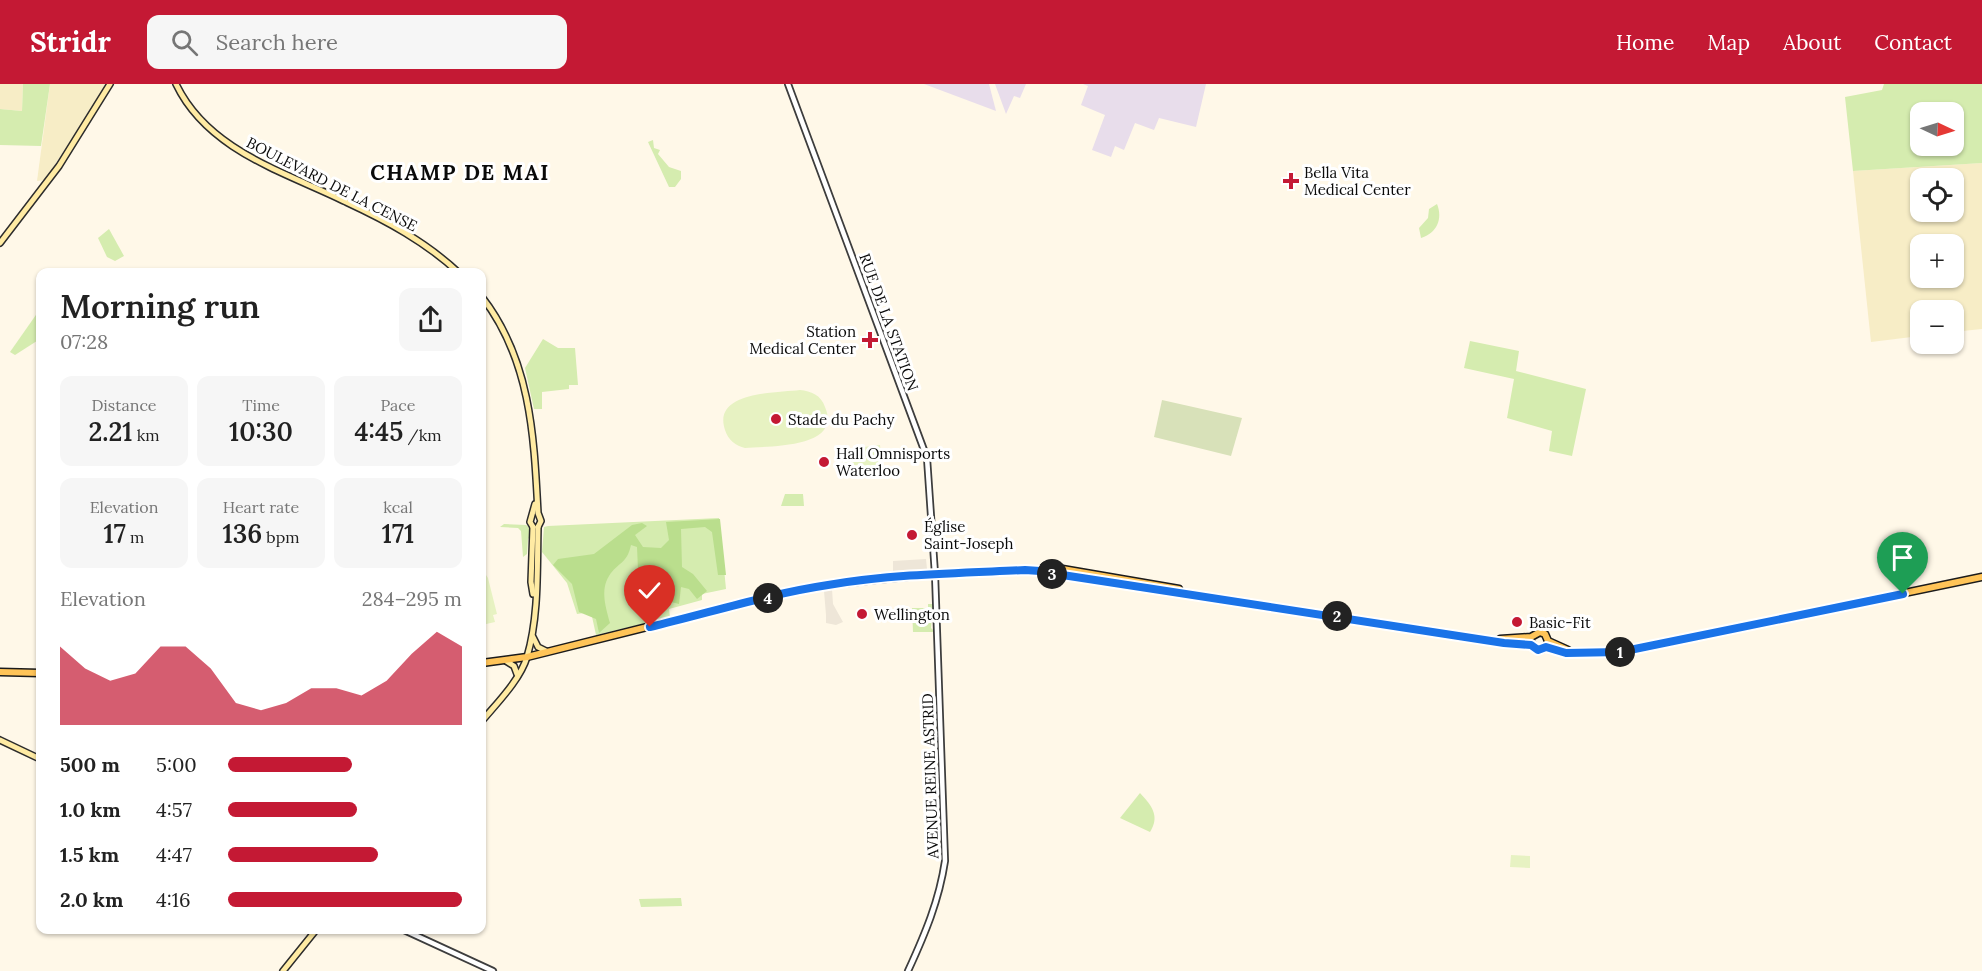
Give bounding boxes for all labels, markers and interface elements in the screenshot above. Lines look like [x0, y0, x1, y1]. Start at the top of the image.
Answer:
search box [147, 15, 567, 69]
text: Stridr [30, 24, 111, 60]
icon: search [168, 26, 201, 59]
text: Search here [216, 28, 338, 56]
text: Home [1616, 29, 1674, 56]
text: Map [1707, 29, 1750, 56]
text: About [1783, 29, 1841, 56]
text: Contact [1874, 29, 1952, 56]
north arrow [1910, 102, 1964, 156]
map controls [1910, 102, 1964, 354]
street label: BOULEVARD DE LA CENSE [243, 133, 421, 235]
district label: CHAMP DE MAI [370, 159, 550, 186]
place label: Bella Vita Medical Center [1304, 163, 1411, 199]
button: locate [1910, 168, 1964, 222]
marker: Bella Vita Medical Center [1282, 172, 1300, 190]
button: + [1910, 234, 1964, 288]
street label: RUE DE LA STATION [855, 251, 923, 393]
text: Morning run [60, 285, 260, 327]
button: share [399, 288, 462, 351]
button: − [1910, 300, 1964, 354]
place label: Station Medical Center [749, 322, 857, 358]
text: 07:28 [60, 329, 108, 354]
marker: Station Medical Center [861, 331, 879, 349]
text: Distance [91, 395, 157, 415]
text: Time [242, 395, 280, 415]
text: Pace [381, 395, 415, 415]
place label: Stade du Pachy [788, 410, 894, 429]
marker: Stade du Pachy [769, 412, 783, 426]
text: 2.21 [88, 415, 133, 448]
text: 10:30 [229, 415, 293, 448]
text: 4:45 [354, 415, 403, 448]
text: km [133, 425, 160, 445]
text: /km [403, 425, 442, 445]
place label: Hall Omnisports Waterloo [836, 444, 950, 480]
marker: Hall Omnisports Waterloo [817, 455, 831, 469]
text: Elevation [90, 497, 158, 517]
text: Heart rate [223, 497, 299, 517]
text: kcal [383, 497, 413, 517]
text: 17 [104, 517, 126, 550]
text: 136 [222, 517, 262, 550]
text: 171 [382, 517, 414, 550]
place label: Église Saint-Joseph [924, 517, 1013, 553]
text: m [126, 527, 144, 547]
text: bpm [262, 527, 300, 547]
marker: Église Saint-Joseph [905, 528, 919, 542]
pin [1877, 532, 1928, 594]
icon: arrive [1886, 541, 1919, 574]
pin: 3 [1037, 559, 1067, 589]
text: 3 [1048, 564, 1056, 584]
pin [624, 565, 675, 627]
icon: check [633, 574, 666, 607]
pin: 4 [753, 583, 783, 613]
text: Elevation [60, 586, 146, 611]
text: 284–295 m [362, 586, 462, 611]
text: 4 [764, 588, 772, 608]
pin: 2 [1322, 601, 1352, 631]
place label: Wellington [874, 605, 950, 624]
text: 2 [1333, 606, 1341, 626]
marker: Wellington [855, 607, 869, 621]
place label: Basic-Fit [1529, 613, 1591, 632]
marker: Basic-Fit [1510, 615, 1524, 629]
pin: 1 [1605, 637, 1635, 667]
text: 1 [1617, 642, 1623, 662]
street label: AVENUE REINE ASTRID [918, 693, 942, 860]
text: 500 m [60, 752, 120, 777]
text: 5:00 [156, 752, 197, 777]
text: 1.0 km [60, 797, 121, 822]
text: 4:57 [156, 797, 192, 822]
text: 1.5 km [60, 842, 119, 867]
text: 4:47 [156, 842, 192, 867]
text: 2.0 km [60, 887, 123, 912]
text: 4:16 [156, 887, 191, 912]

